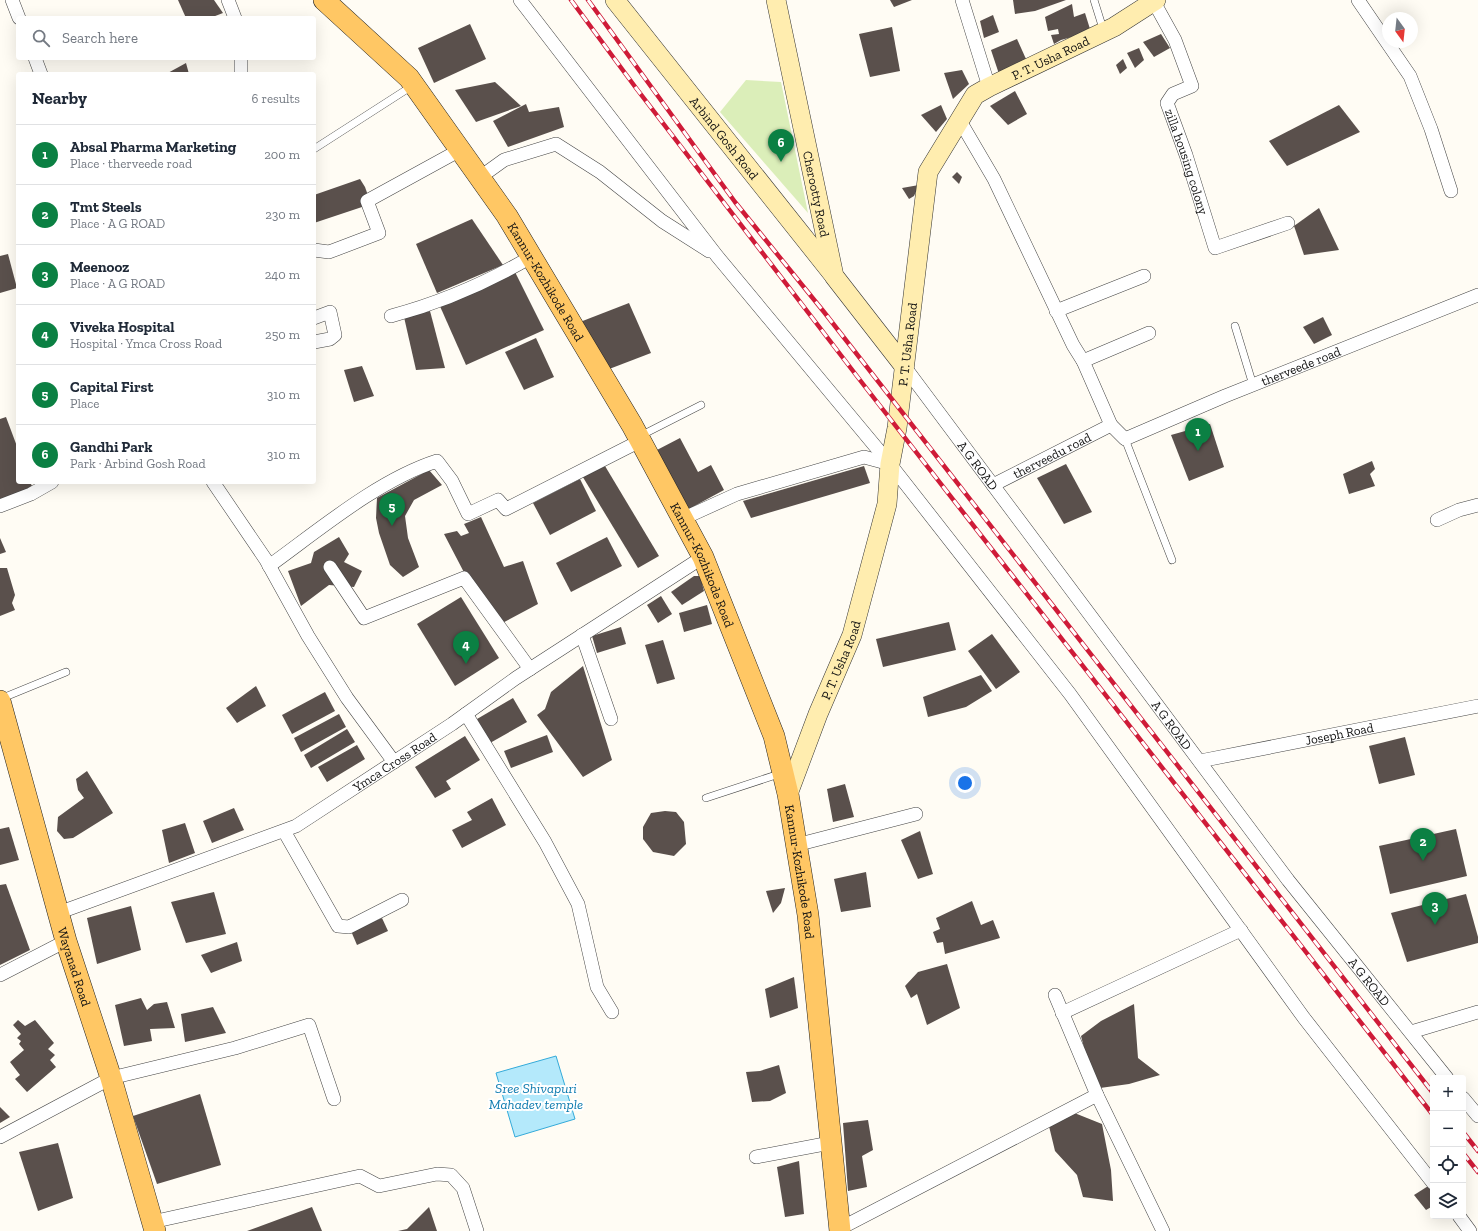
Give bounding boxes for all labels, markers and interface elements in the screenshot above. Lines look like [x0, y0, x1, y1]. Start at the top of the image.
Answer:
north arrow [1382, 12, 1418, 48]
search box [16, 16, 316, 60]
icon: search [30, 27, 52, 49]
text: Search here [62, 29, 138, 47]
street label: P. T. Usha Road [1009, 33, 1091, 83]
text: Nearby [32, 88, 87, 108]
text: 6 results [252, 91, 300, 106]
street label: Arbind Gosh Road [687, 93, 762, 182]
street label: zilla housing colony [1162, 107, 1212, 217]
pin: 6 [768, 129, 794, 162]
text: Absal Pharma Marketing [70, 138, 236, 156]
text: 1 [42, 147, 48, 162]
text: 200 m [264, 147, 300, 162]
street label: Cherootty Road [800, 149, 833, 238]
text: Place · therveede road [70, 156, 192, 171]
text: Tmt Steels [70, 198, 142, 216]
text: 2 [42, 207, 48, 222]
text: 230 m [265, 207, 300, 222]
text: Place · A G ROAD [70, 216, 165, 231]
street label: Kannur-Kozhikode Road [505, 219, 587, 344]
text: Meenooz [70, 258, 129, 276]
text: 3 [42, 267, 48, 282]
text: 240 m [265, 267, 300, 282]
text: Place · A G ROAD [70, 276, 165, 291]
street label: P. T. Usha Road [895, 302, 920, 387]
text: Viveka Hospital [70, 318, 175, 336]
text: 4 [41, 327, 49, 342]
text: 250 m [265, 327, 300, 342]
text: Hospital · Ymca Cross Road [70, 336, 222, 351]
street label: therveede road [1259, 343, 1343, 388]
text: Capital First [70, 378, 153, 396]
text: 5 [42, 387, 48, 402]
text: 310 m [267, 387, 300, 402]
text: Place [70, 396, 99, 411]
pin: 1 [1185, 418, 1211, 451]
street label: therveedu road [1010, 429, 1093, 481]
text: Gandhi Park [70, 438, 153, 456]
street label: A G ROAD [955, 438, 1001, 493]
text: 6 [42, 447, 48, 462]
text: 310 m [267, 447, 300, 462]
text: Park · Arbind Gosh Road [70, 456, 206, 471]
pin: 5 [379, 493, 405, 526]
street label: Kannur-Kozhikode Road [668, 500, 738, 629]
street label: P. T. Usha Road [818, 619, 863, 702]
pin: 4 [453, 631, 479, 664]
street label: A G ROAD [1149, 697, 1195, 752]
street label: Joseph Road [1304, 719, 1375, 748]
street label: Ymca Cross Road [349, 729, 439, 795]
your location [955, 773, 975, 793]
street label: Kannur-Kozhikode Road [782, 804, 818, 940]
pin: 2 [1410, 828, 1436, 861]
pin: 3 [1422, 892, 1448, 925]
street label: Wayanad Road [55, 925, 94, 1008]
street label: A G ROAD [1346, 955, 1394, 1009]
map controls [1430, 1075, 1466, 1219]
button: + [1430, 1075, 1466, 1111]
water label: Sree Shivapuri Mahadev temple [489, 1080, 583, 1113]
button: − [1430, 1111, 1466, 1147]
button: locate [1430, 1147, 1466, 1183]
button: layers [1430, 1183, 1466, 1219]

